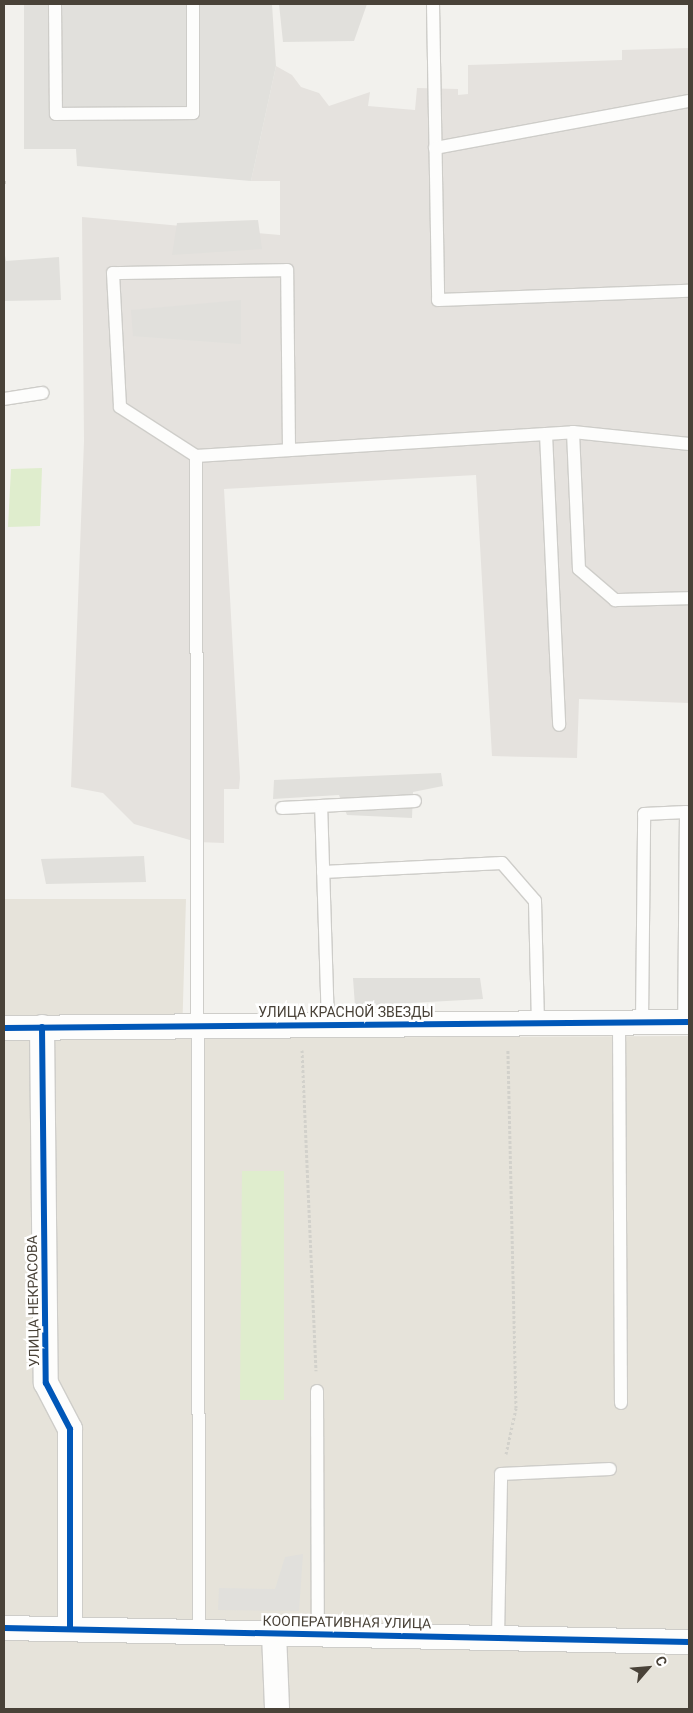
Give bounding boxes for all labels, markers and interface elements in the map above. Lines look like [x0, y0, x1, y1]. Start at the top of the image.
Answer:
street label: УЛИЦА КРАСНОЙ ЗВЕЗДЫ [258, 1004, 434, 1020]
street label: УЛИЦА НЕКРАСОВА [23, 1235, 43, 1367]
street label: КООПЕРАТИВНАЯ УЛИЦА [263, 1612, 431, 1632]
north arrow [623, 1643, 673, 1693]
text: С [652, 1653, 671, 1669]

